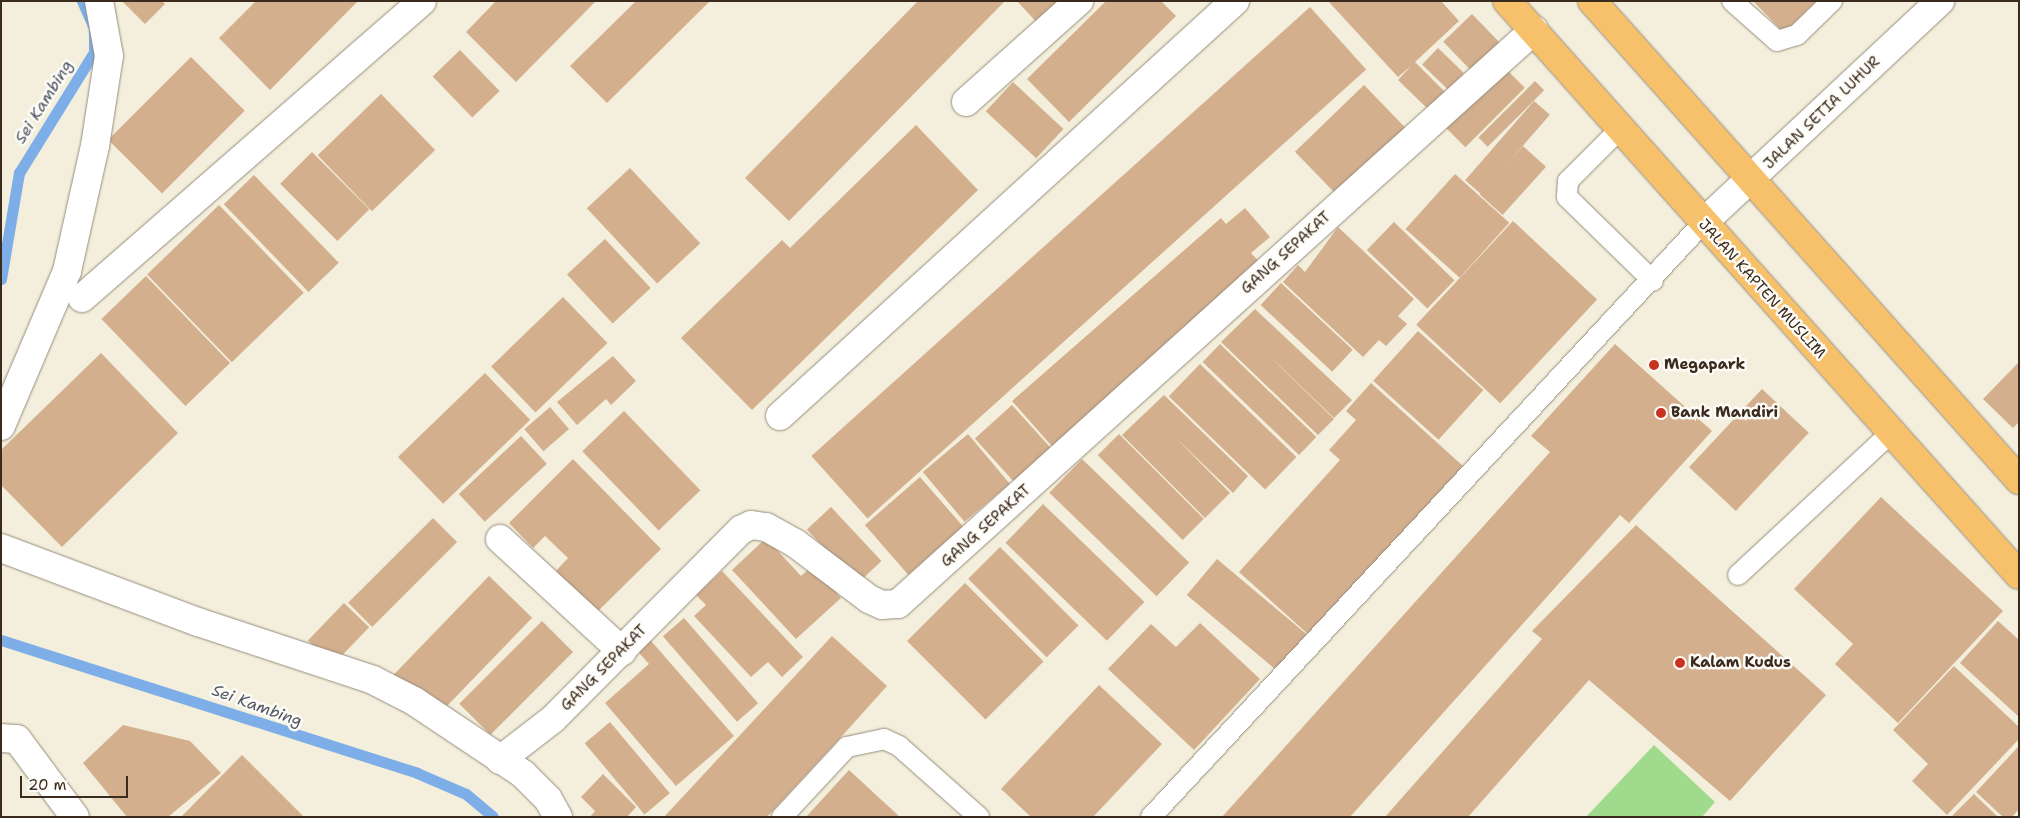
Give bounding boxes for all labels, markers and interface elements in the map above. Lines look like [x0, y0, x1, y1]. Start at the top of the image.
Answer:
street label: JALAN SETIA LUHUR [1760, 53, 1884, 173]
water label: Sei Kambing [11, 57, 77, 147]
street label: GANG SEPAKAT [1237, 208, 1335, 298]
street label: JALAN KAPTEN MUSLIM [1695, 216, 1829, 362]
place label: Megapark [1664, 356, 1745, 374]
marker: Megapark [1648, 359, 1660, 371]
place label: Bank Mandiri [1671, 404, 1778, 422]
marker: Bank Mandiri [1655, 407, 1667, 419]
street label: GANG SEPAKAT [937, 481, 1035, 571]
street label: GANG SEPAKAT [557, 621, 651, 715]
place label: Kalam Kudus [1690, 654, 1791, 672]
marker: Kalam Kudus [1674, 657, 1686, 669]
water label: Sei Kambing [209, 681, 305, 731]
scale bar [22, 766, 130, 798]
text: 20 m [28, 775, 67, 795]

